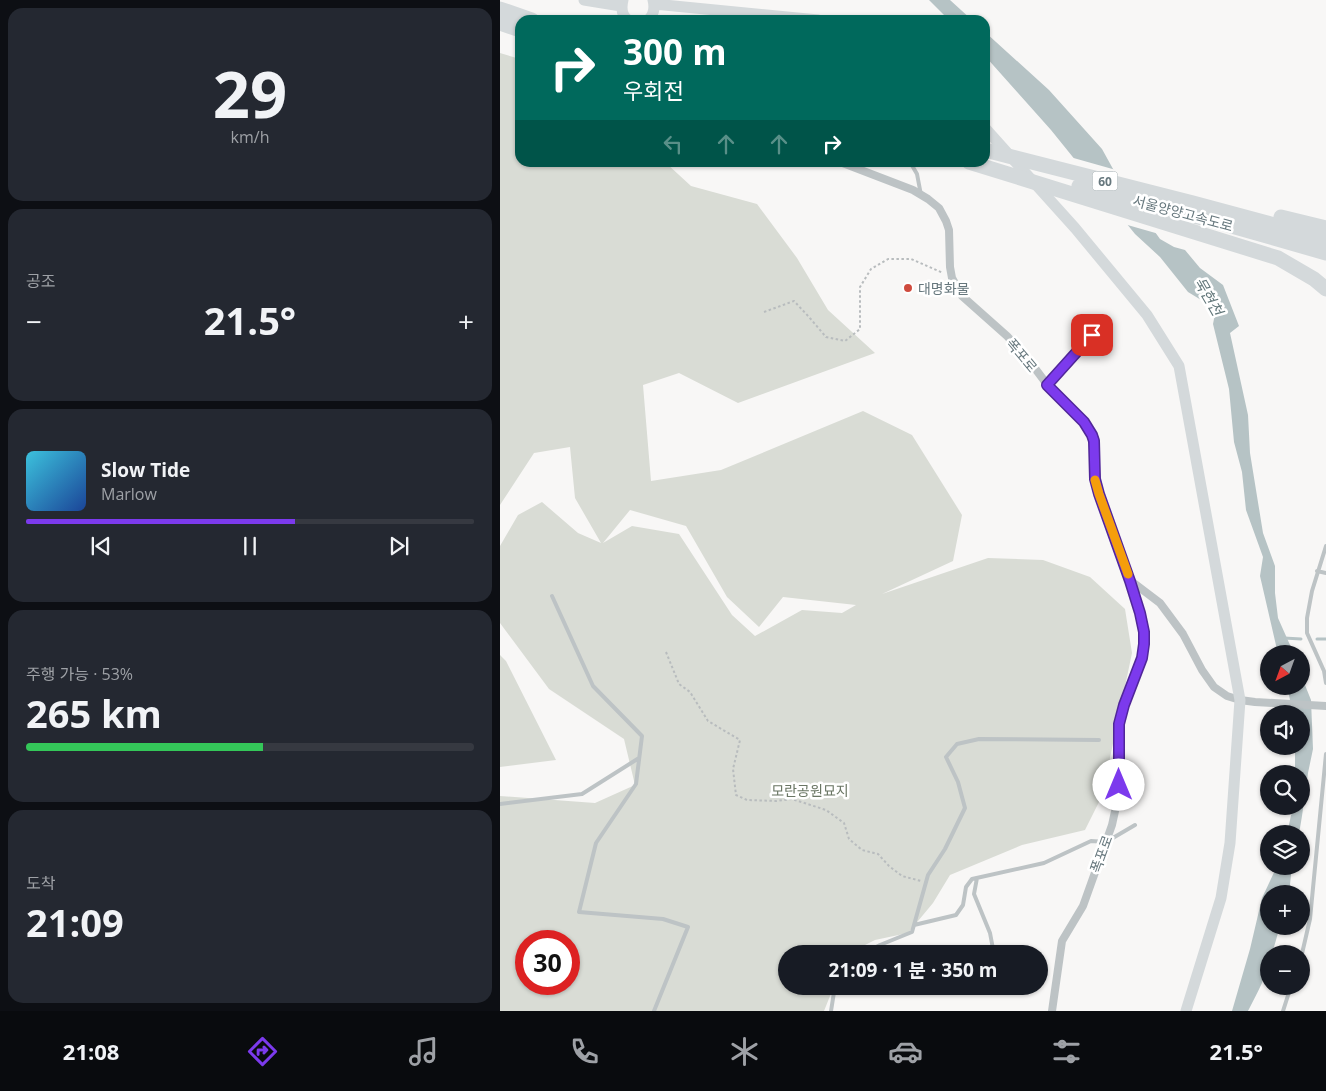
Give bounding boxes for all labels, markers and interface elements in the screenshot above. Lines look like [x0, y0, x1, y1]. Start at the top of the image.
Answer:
text: 300 m [623, 28, 727, 75]
icon: right [540, 35, 605, 100]
text: 29 [213, 49, 287, 137]
text: 우회전 [623, 75, 684, 105]
text: km/h [231, 126, 269, 148]
icon: left [659, 130, 687, 158]
icon: ahead [712, 130, 740, 158]
icon: ahead [765, 130, 793, 158]
icon: right [818, 130, 846, 158]
road number: 60 [1092, 172, 1118, 190]
street label: 서울양양고속도로 [1131, 190, 1235, 236]
text: 공조 [26, 270, 55, 292]
water label: 묵현천 [1190, 273, 1229, 321]
place label: 대명화물 [918, 279, 970, 298]
marker: 대명화물 [902, 282, 914, 294]
text: 21.5° [204, 294, 296, 346]
text: − [26, 302, 42, 340]
text: + [458, 302, 474, 340]
pin [1071, 314, 1113, 356]
icon: arrive [1078, 321, 1106, 349]
street label: 폭포로 [1002, 334, 1042, 376]
text: Slow Tide [101, 457, 190, 483]
text: Marlow [101, 483, 157, 505]
icon: previous [87, 532, 115, 560]
icon: pause [236, 532, 264, 560]
icon: next [385, 532, 413, 560]
north arrow [1260, 645, 1310, 695]
map controls [1260, 645, 1310, 995]
text: 주행 가능 · 53% [26, 663, 133, 685]
text: 265 km [26, 687, 162, 739]
button: sound [1260, 705, 1310, 755]
position arrow [1092, 758, 1144, 810]
button: search [1260, 765, 1310, 815]
park label: 모란공원묘지 [771, 781, 849, 800]
button: layers [1260, 825, 1310, 875]
street label: 폭포로 [1085, 832, 1117, 875]
text: 도착 [26, 872, 55, 894]
button: + [1260, 885, 1310, 935]
text: 21:09 [26, 896, 124, 948]
speed limit sign: 30 [515, 930, 580, 995]
button: − [1260, 945, 1310, 995]
text: 21:09 · 1 분 · 350 m [829, 957, 997, 983]
icon: directions [245, 1034, 280, 1069]
icon: music [406, 1034, 441, 1069]
icon: phone [567, 1034, 602, 1069]
icon: climate [727, 1034, 762, 1069]
icon: car [888, 1034, 923, 1069]
icon: filters [1049, 1034, 1084, 1069]
text: 21:08 [63, 1036, 119, 1066]
text: 21.5° [1210, 1036, 1263, 1066]

